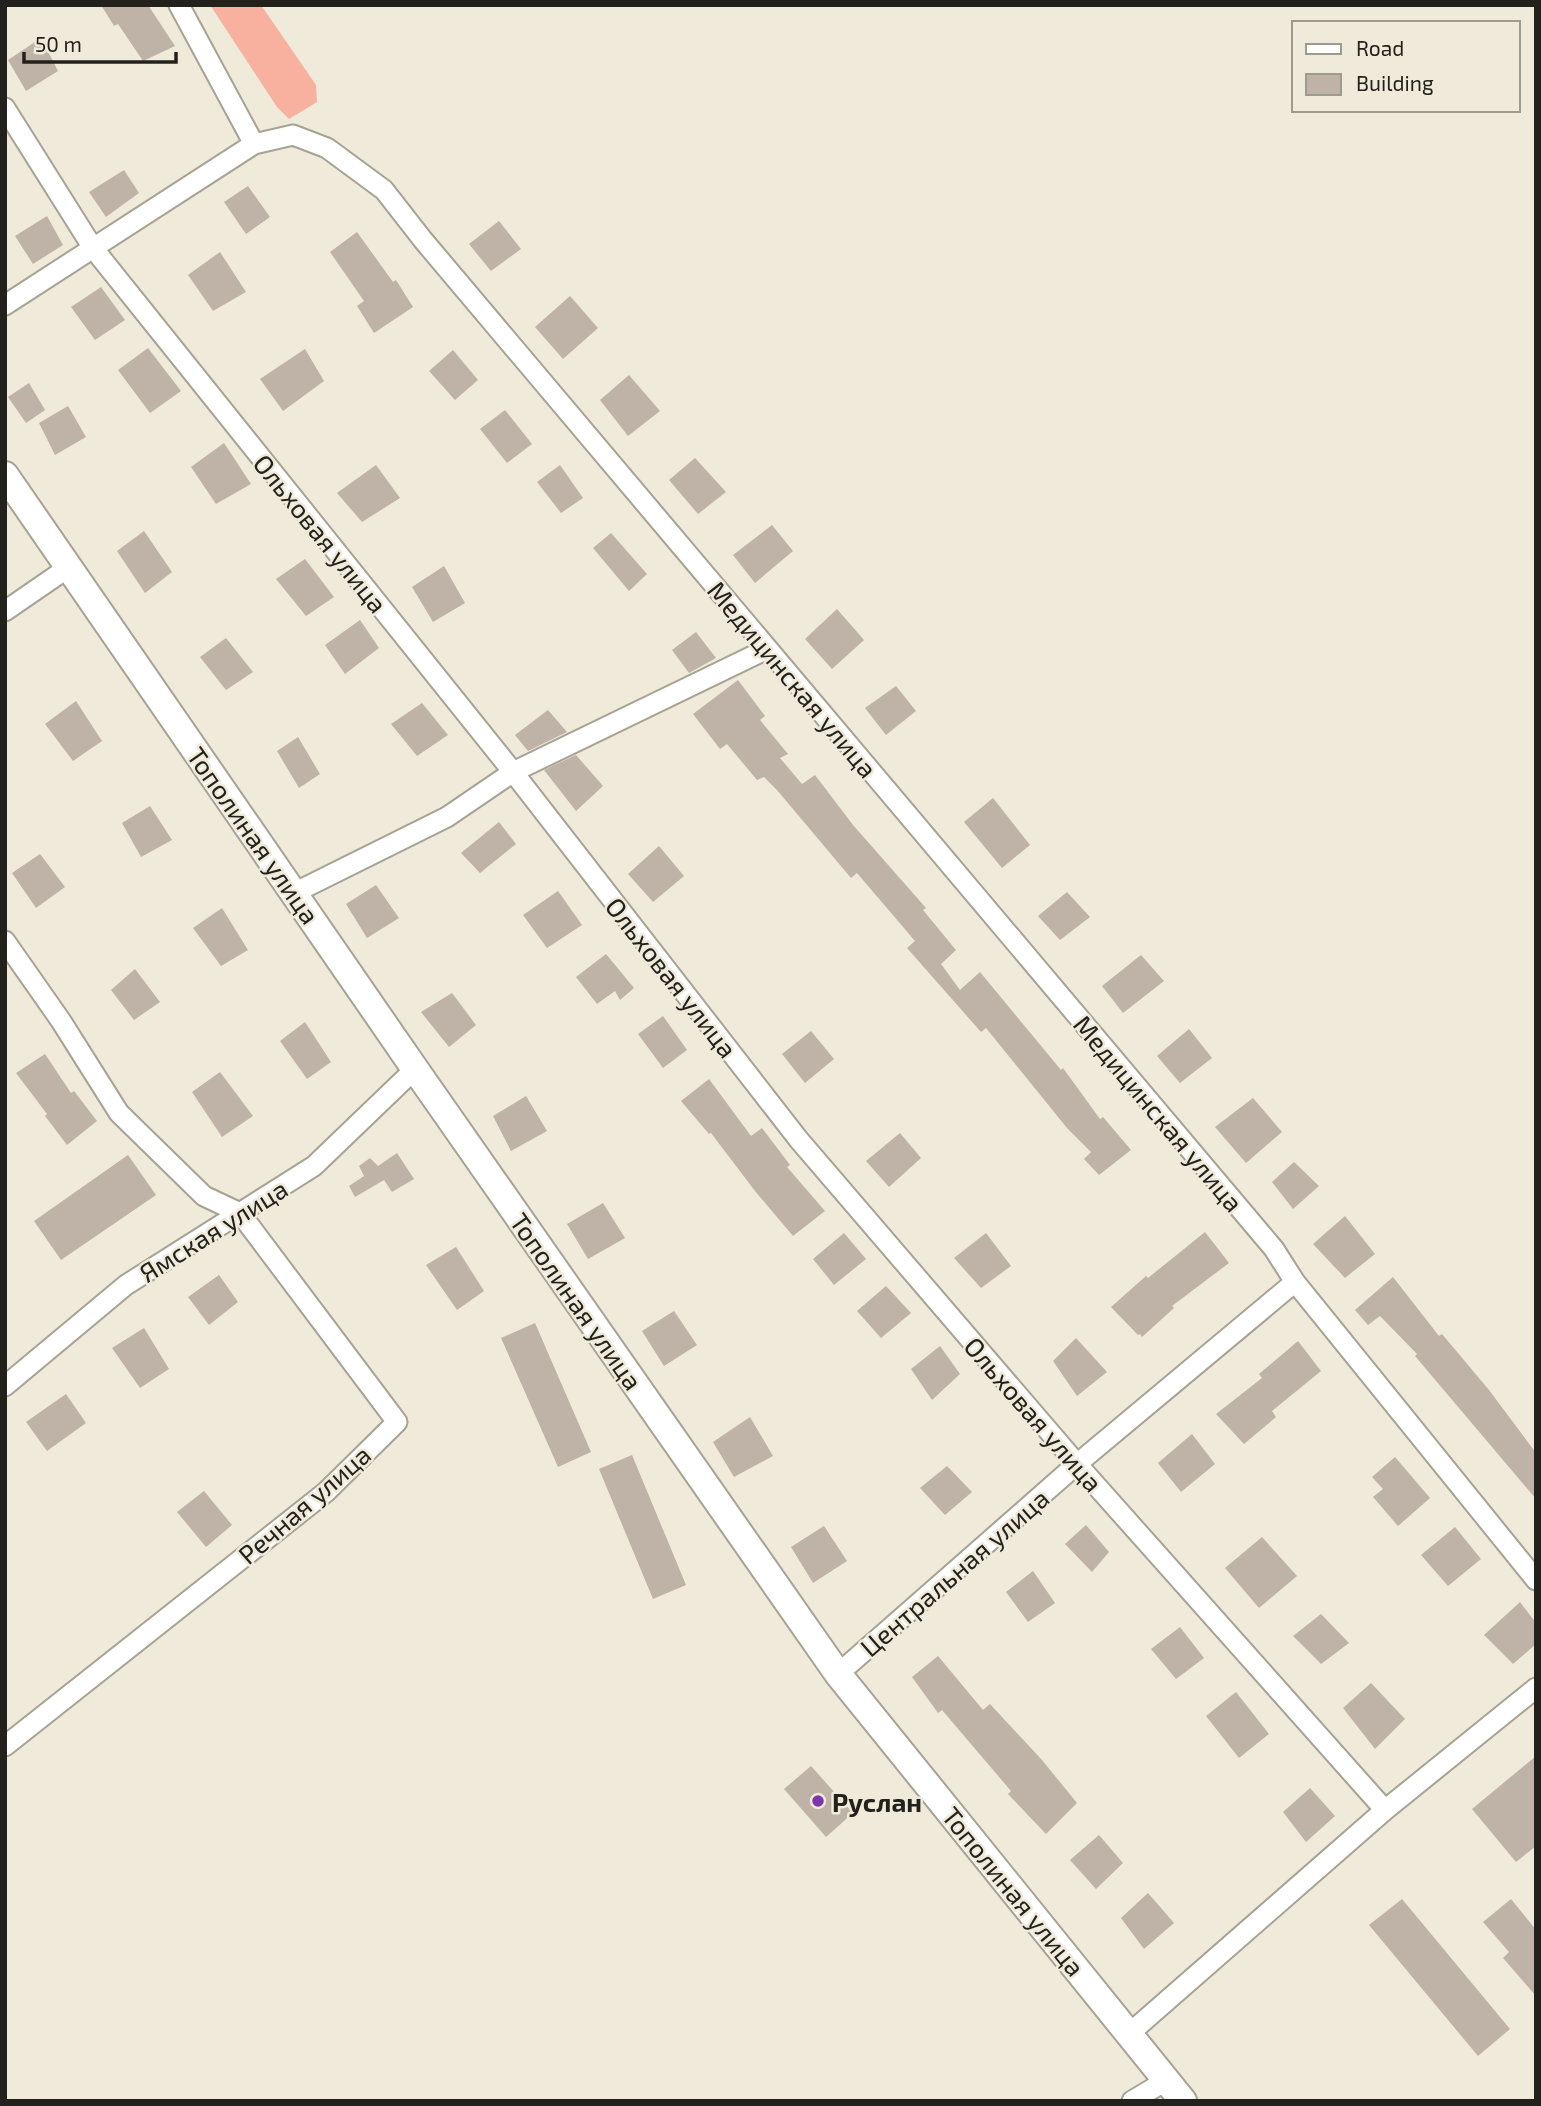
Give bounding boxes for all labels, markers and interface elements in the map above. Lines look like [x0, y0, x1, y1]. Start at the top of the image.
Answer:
scale bar [24, 21, 177, 65]
legend [1292, 21, 1520, 112]
text: 50 m [35, 31, 82, 56]
text: Road [1356, 35, 1404, 60]
text: Building [1356, 70, 1434, 95]
street label: Ольховая улица [247, 448, 394, 619]
street label: Медицинская улица [701, 575, 884, 784]
street label: Тополиная улица [181, 741, 327, 930]
street label: Ольховая улица [599, 891, 744, 1064]
street label: Медицинская улица [1067, 1009, 1250, 1218]
street label: Ямская улица [133, 1172, 293, 1289]
street label: Тополиная улица [504, 1207, 650, 1396]
street label: Ольховая улица [958, 1330, 1110, 1498]
street label: Речная улица [232, 1438, 377, 1571]
street label: Центральная улица [853, 1482, 1055, 1663]
place label: Руслан [832, 1786, 922, 1817]
marker: Руслан [810, 1793, 826, 1809]
street label: Тополиная улица [936, 1800, 1092, 1982]

